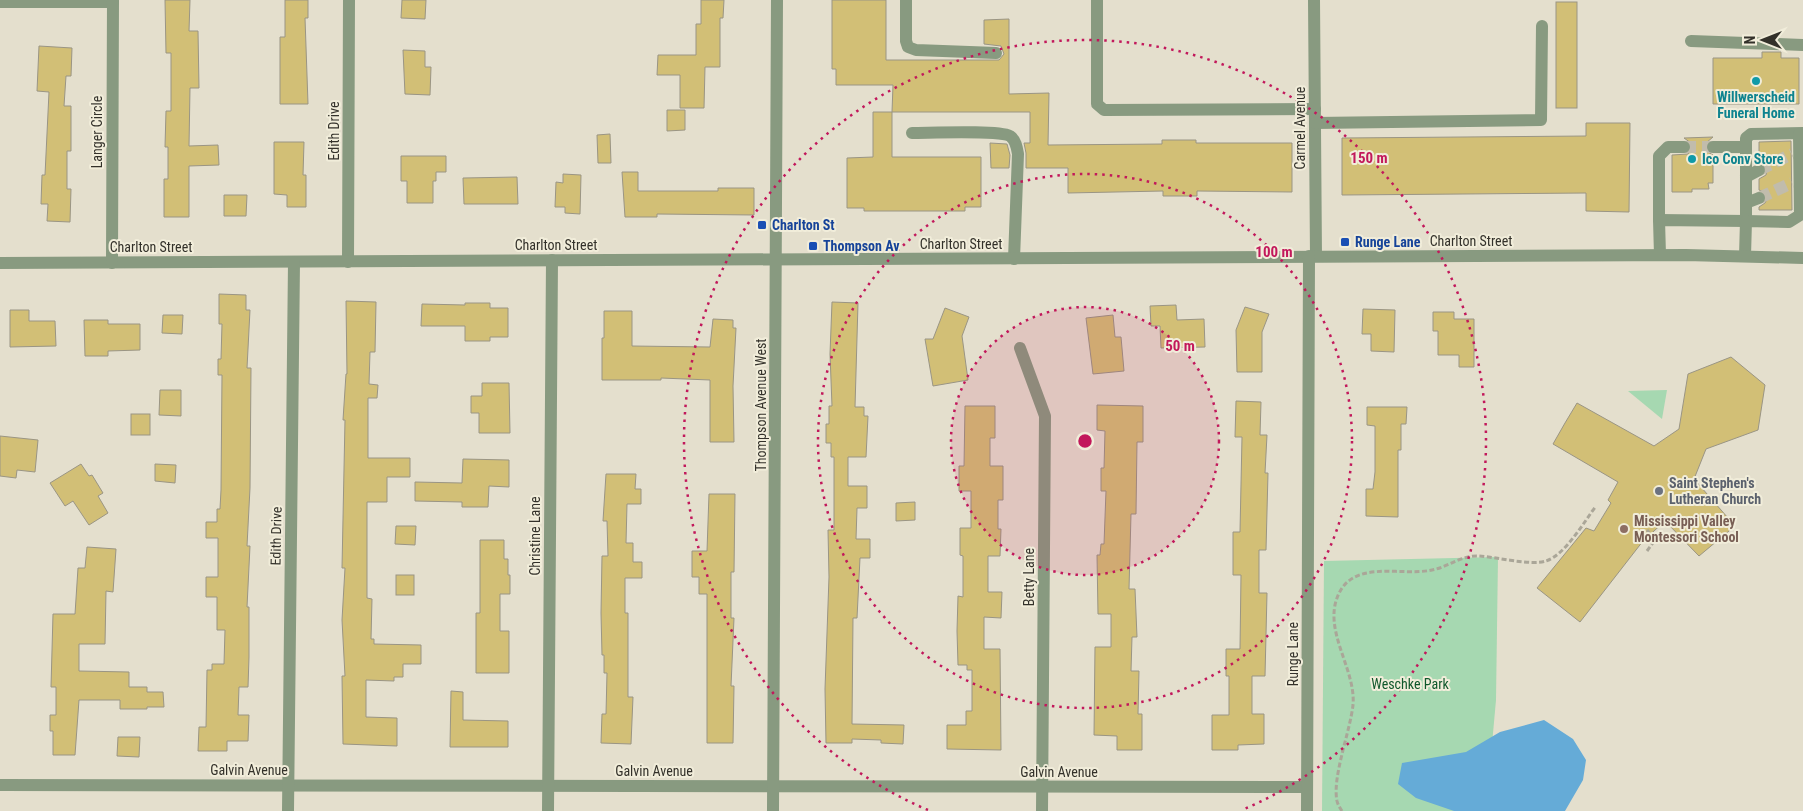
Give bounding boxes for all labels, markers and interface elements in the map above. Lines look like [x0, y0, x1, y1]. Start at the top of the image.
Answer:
north arrow [1738, 15, 1788, 65]
text: N [1742, 36, 1758, 44]
marker: Willwerscheid Funeral Home [1750, 75, 1762, 87]
street label: Carmel Avenue [1292, 86, 1308, 169]
place label: Willwerscheid Funeral Home [1717, 89, 1795, 121]
street label: Langer Circle [89, 95, 105, 168]
street label: Edith Drive [326, 101, 342, 161]
text: 150 m [1350, 149, 1388, 167]
place label: Ico Conv Store [1702, 151, 1784, 167]
marker: Ico Conv Store [1686, 153, 1698, 165]
place label: Charlton St [772, 217, 835, 233]
marker: Charlton St [756, 219, 768, 231]
street label: Charlton Street [1430, 233, 1512, 249]
place label: Runge Lane [1355, 234, 1421, 250]
street label: Charlton Street [920, 236, 1002, 252]
marker: Runge Lane [1339, 236, 1351, 248]
street label: Charlton Street [515, 237, 597, 253]
place label: Thompson Av [823, 238, 900, 254]
street label: Charlton Street [110, 239, 192, 255]
marker: Thompson Av [807, 240, 819, 252]
text: 100 m [1255, 243, 1293, 261]
text: 50 m [1165, 337, 1195, 355]
street label: Thompson Avenue West [753, 339, 769, 472]
centre of rings [1076, 432, 1094, 450]
place label: Saint Stephen's Lutheran Church [1669, 475, 1761, 507]
marker: Saint Stephen's Lutheran Church [1653, 485, 1665, 497]
street label: Christine Lane [527, 496, 543, 576]
street label: Edith Drive [267, 506, 285, 566]
place label: Mississippi Valley Montessori School [1634, 513, 1739, 545]
marker: Mississippi Valley Montessori School [1618, 523, 1630, 535]
street label: Betty Lane [1021, 547, 1037, 606]
street label: Runge Lane [1285, 621, 1301, 686]
park label: Weschke Park [1371, 676, 1449, 692]
street label: Galvin Avenue [210, 762, 288, 778]
street label: Galvin Avenue [615, 763, 693, 779]
street label: Galvin Avenue [1020, 764, 1098, 780]

